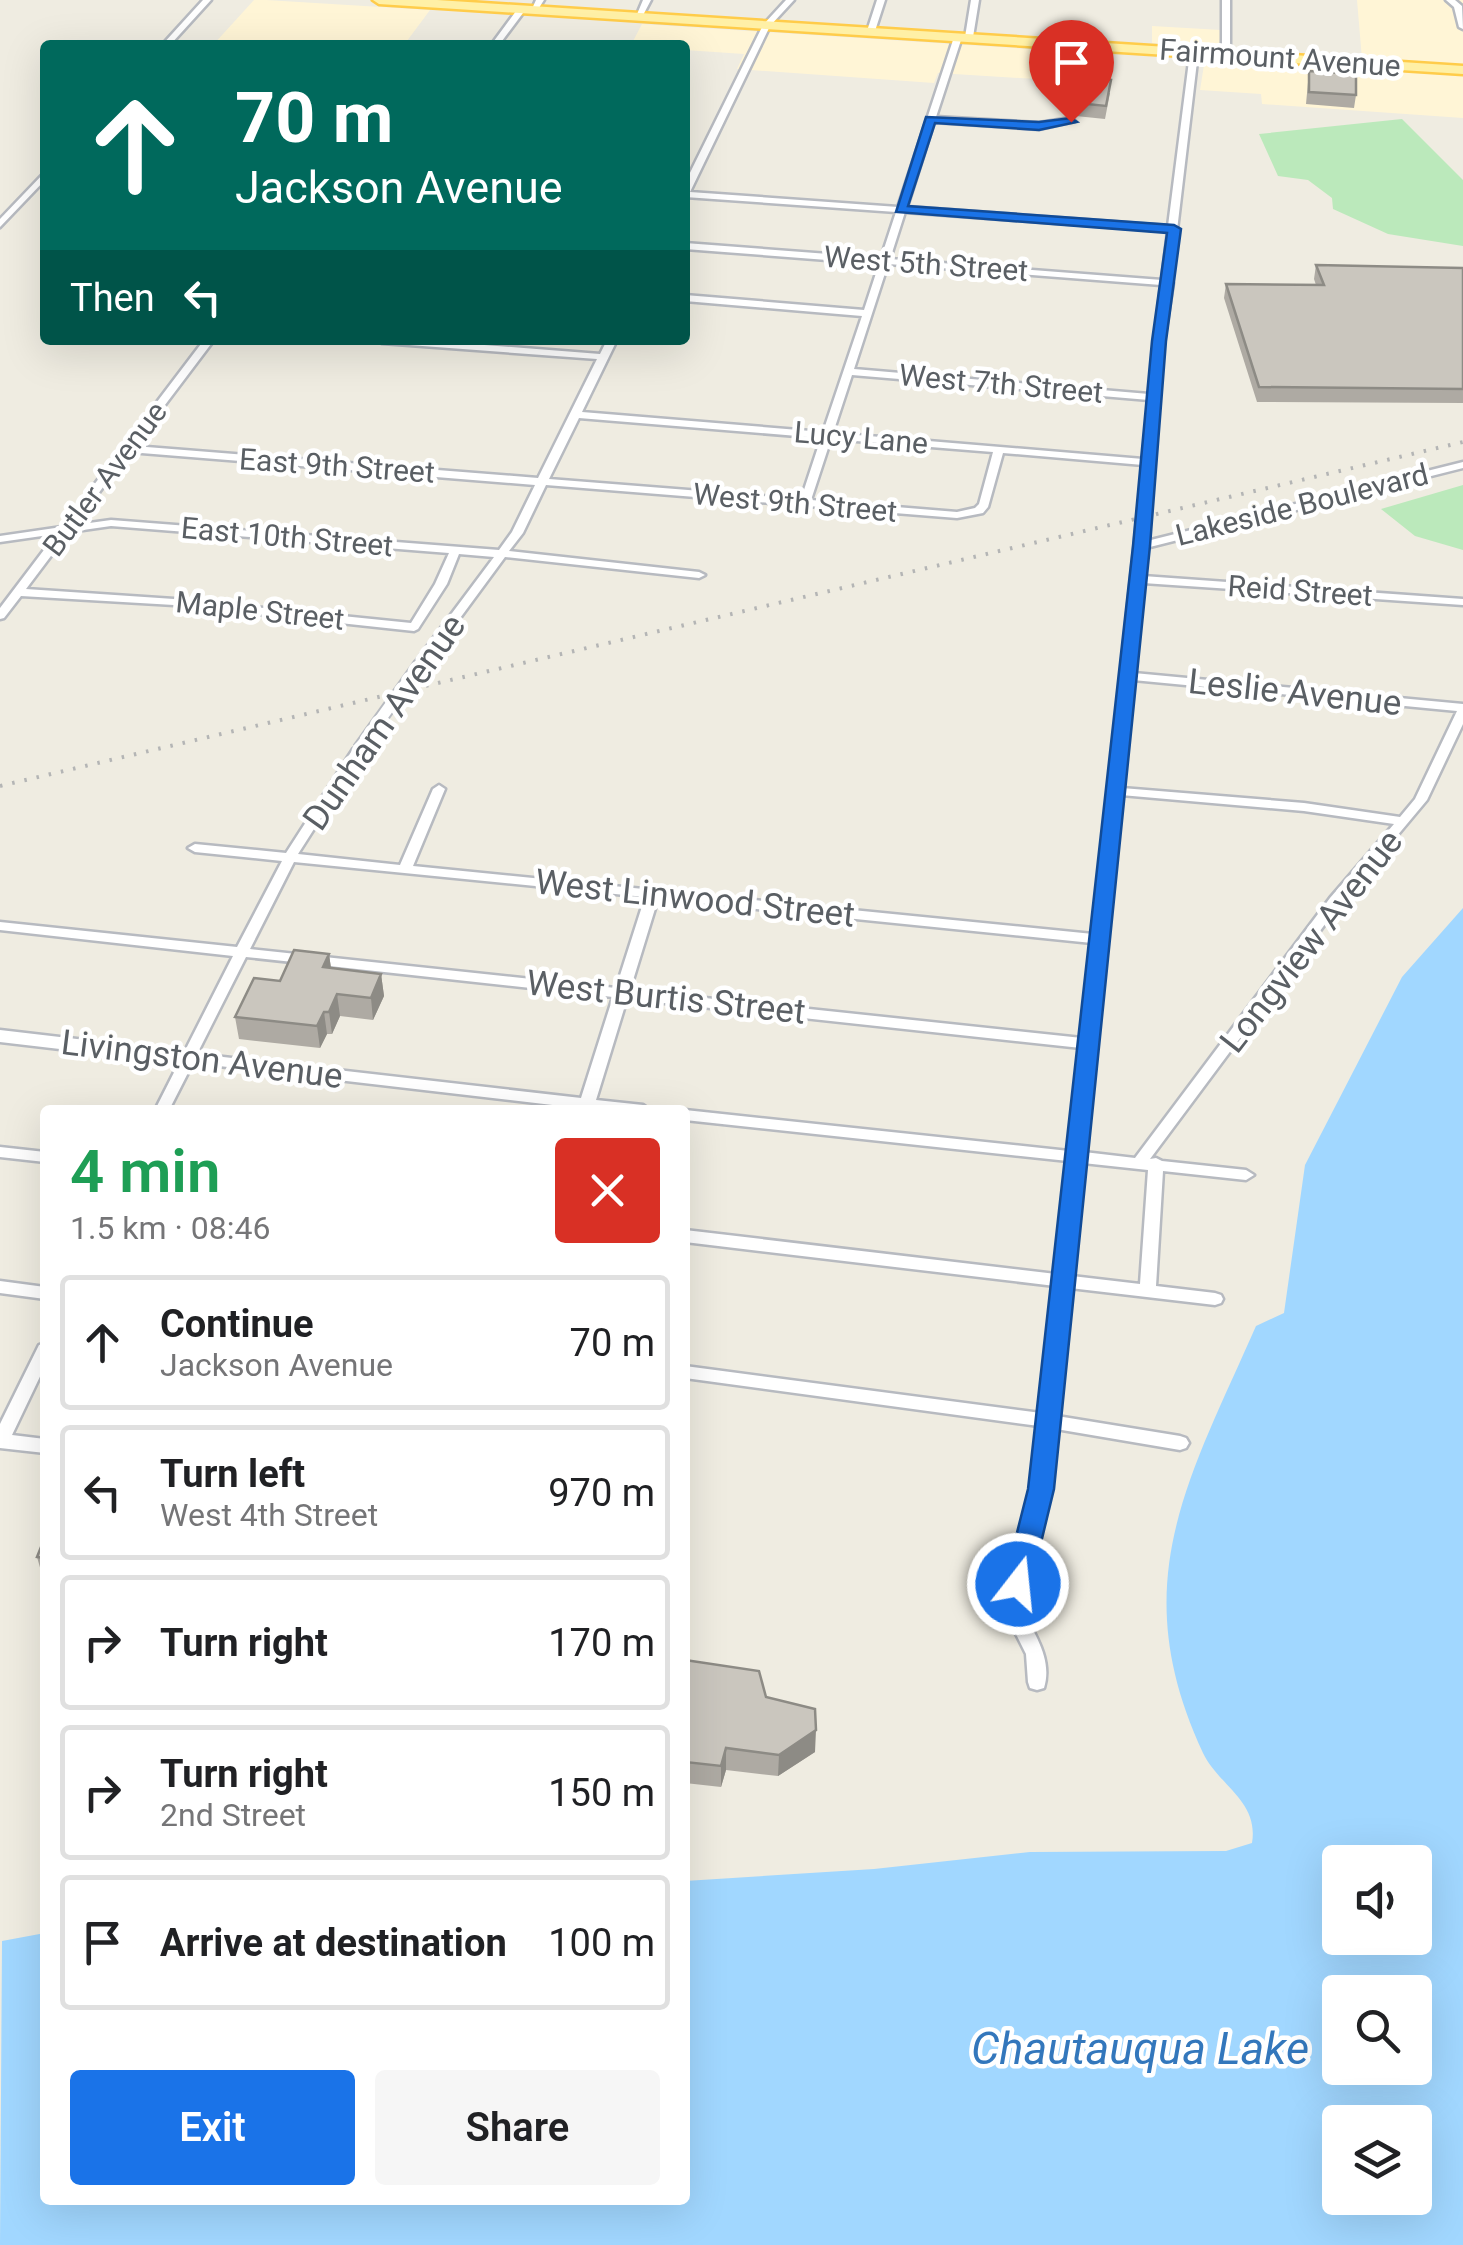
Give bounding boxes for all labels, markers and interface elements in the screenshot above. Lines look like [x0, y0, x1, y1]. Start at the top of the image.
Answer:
pin [1029, 20, 1114, 123]
street label: Fairmount Avenue [1158, 32, 1402, 83]
icon: arrive [1044, 35, 1099, 90]
text: 70 m [235, 77, 393, 159]
icon: ahead [70, 80, 200, 210]
text: Jackson Avenue [235, 161, 563, 214]
street label: West 5th Street [823, 239, 1029, 288]
icon: left [175, 270, 230, 325]
text: Then [70, 276, 155, 320]
street label: West 7th Street [898, 357, 1104, 410]
street label: Butler Avenue [35, 395, 174, 563]
street label: Lucy Lane [793, 414, 929, 461]
street label: East 9th Street [238, 441, 436, 490]
street label: Lakeside Boulevard [1172, 456, 1432, 553]
street label: West 9th Street [692, 476, 898, 529]
street label: East 10th Street [180, 510, 395, 563]
street label: Reid Street [1226, 568, 1374, 613]
street label: Maple Street [174, 584, 346, 637]
street label: Dunham Avenue [295, 607, 474, 838]
street label: Leslie Avenue [1186, 661, 1404, 724]
street label: Longview Avenue [1212, 822, 1411, 1061]
street label: West Linwood Street [533, 861, 857, 936]
street label: West Burtis Street [525, 962, 807, 1033]
street label: Livingston Avenue [59, 1022, 345, 1097]
text: 4 min [70, 1136, 220, 1207]
button: close [555, 1138, 660, 1243]
text: 1.5 km · 08:46 [70, 1209, 271, 1247]
text: Continue [160, 1302, 314, 1346]
icon: ahead [75, 1315, 130, 1370]
text: 70 m [570, 1321, 655, 1365]
text: Jackson Avenue [160, 1346, 393, 1384]
text: Turn left [160, 1452, 305, 1496]
icon: left [75, 1465, 130, 1520]
text: 970 m [548, 1471, 655, 1515]
text: West 4th Street [160, 1496, 378, 1534]
position arrow [966, 1532, 1070, 1636]
icon: right [75, 1615, 130, 1670]
text: Turn right [160, 1621, 328, 1665]
text: 170 m [548, 1621, 655, 1665]
text: Turn right [160, 1752, 328, 1796]
icon: right [75, 1765, 130, 1820]
text: 150 m [548, 1771, 655, 1815]
text: 2nd Street [160, 1796, 306, 1834]
map controls [1322, 1845, 1432, 2215]
button: sound [1322, 1845, 1432, 1955]
icon: arrive [75, 1915, 130, 1970]
text: Arrive at destination [160, 1921, 507, 1965]
text: 100 m [548, 1921, 655, 1965]
button: search [1322, 1975, 1432, 2085]
water label: Chautauqua Lake [971, 2022, 1309, 2075]
button: Exit [70, 2070, 355, 2185]
button: Share [375, 2070, 660, 2185]
button: layers [1322, 2105, 1432, 2215]

